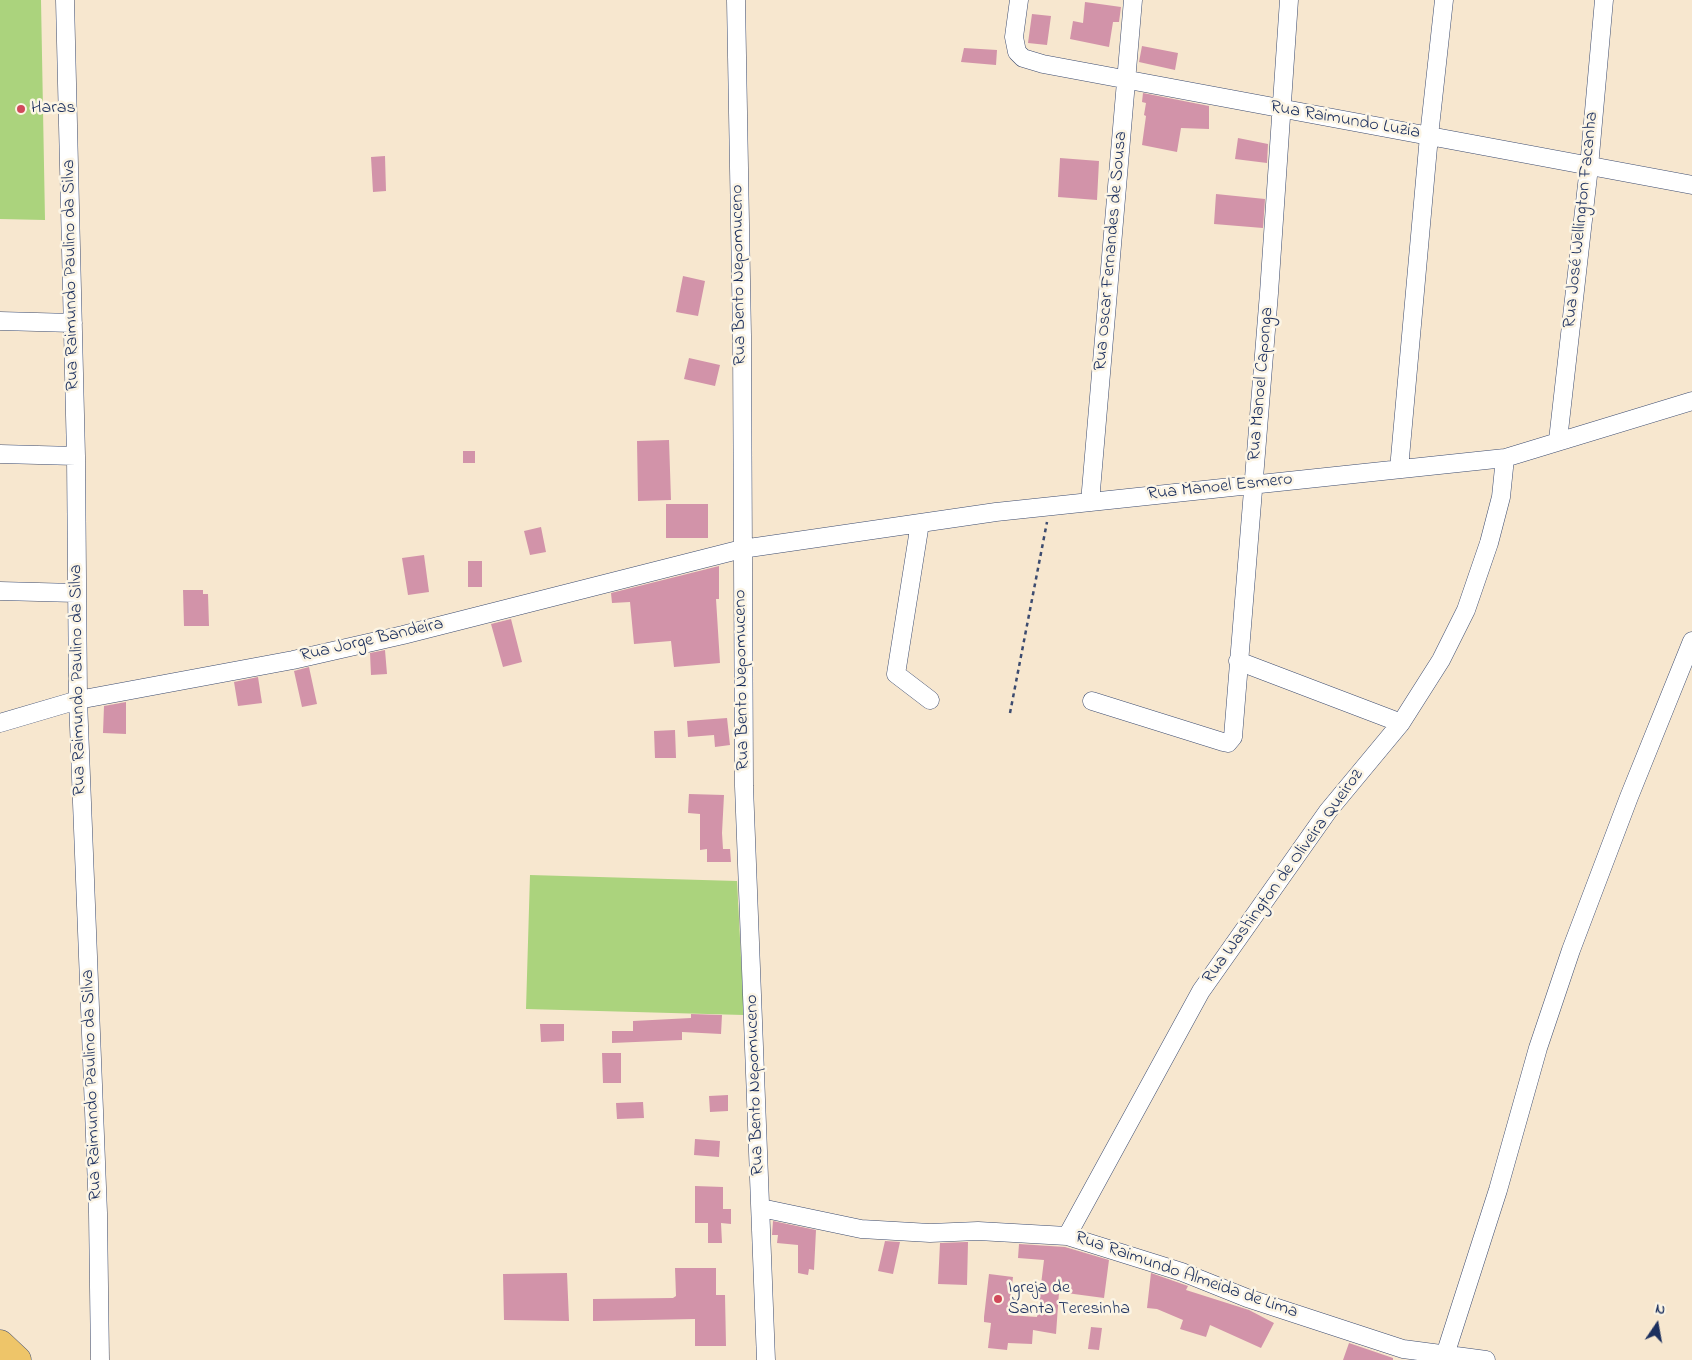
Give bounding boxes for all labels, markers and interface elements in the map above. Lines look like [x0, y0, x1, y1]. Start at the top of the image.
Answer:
street label: Rua Raimundo Luzia [1268, 97, 1422, 145]
place label: Haras [31, 98, 76, 120]
marker: Haras [15, 103, 27, 115]
street label: Rua José Wellington Facanha [1560, 111, 1604, 329]
street label: Rua Oscar Fernandes de Sousa [1091, 130, 1133, 372]
street label: Rua Raimundo Paulino da Silva [59, 159, 85, 391]
street label: Rua Bento Nepomuceno [728, 184, 752, 366]
street label: Rua Manoel Caponga [1245, 306, 1279, 462]
street label: Rua Manoel Esmero [1146, 470, 1294, 506]
street label: Rua Raimundo Paulino da Silva [66, 564, 92, 796]
street label: Rua Bento Nepomuceno [731, 589, 755, 771]
street label: Rua Jorge Bandeira [298, 614, 446, 668]
street label: Rua Washington de Oliveira Queiroz [1199, 766, 1369, 988]
street label: Rua Raimundo Paulino da Silva [78, 969, 108, 1201]
street label: Rua Bento Nepomuceno [742, 994, 770, 1176]
street label: Rua Raimundo Almeida de Lima [1072, 1228, 1300, 1324]
place label: Igreja de Santa Teresinha [1008, 1278, 1130, 1320]
marker: Igreja de Santa Teresinha [992, 1293, 1004, 1305]
text: N [1653, 1299, 1667, 1321]
north arrow [1632, 1300, 1682, 1350]

